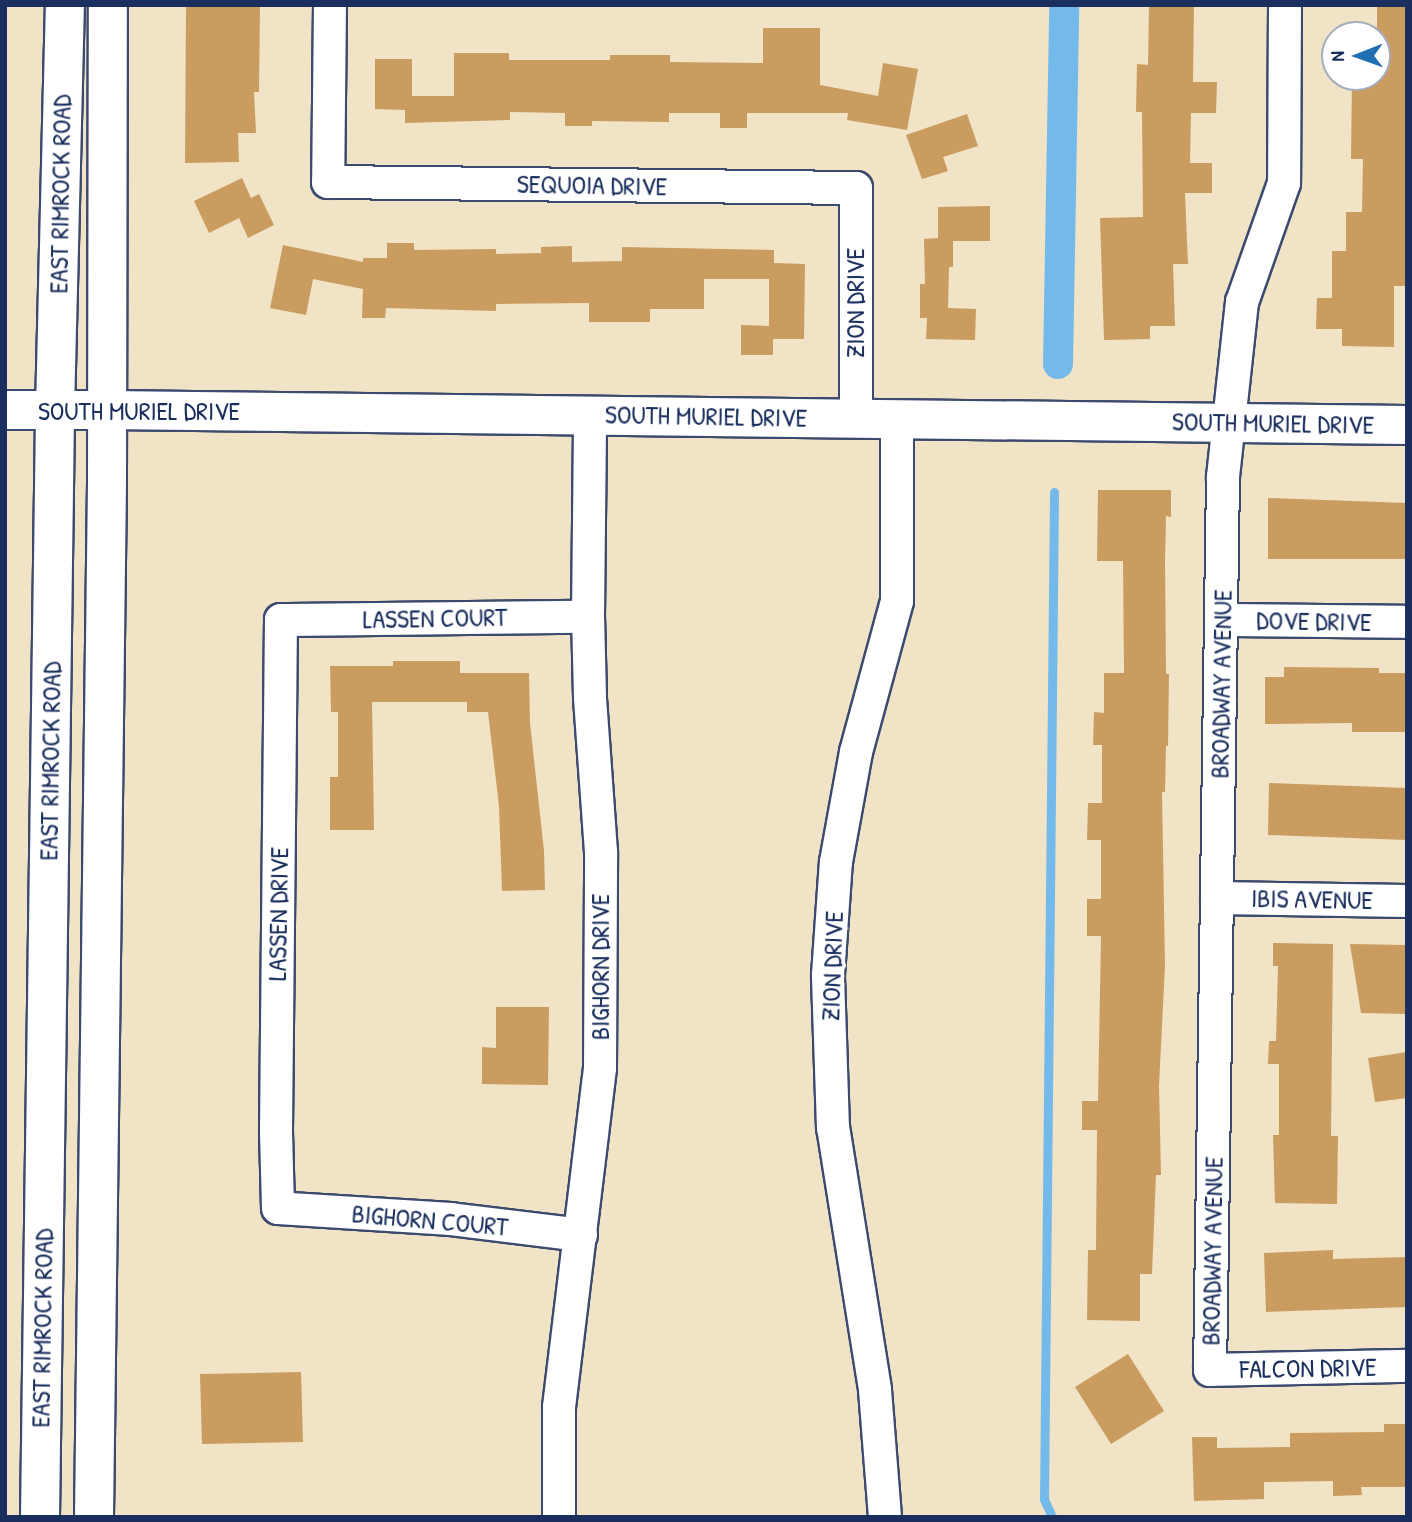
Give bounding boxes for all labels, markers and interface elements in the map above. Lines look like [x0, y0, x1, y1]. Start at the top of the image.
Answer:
north arrow [1321, 21, 1391, 91]
text: N [1324, 51, 1350, 62]
street label: EAST RIMROCK ROAD [43, 94, 77, 294]
street label: SEQUOIA DRIVE [517, 168, 667, 202]
street label: ZION DRIVE [839, 248, 871, 358]
street label: SOUTH MURIEL DRIVE [38, 395, 240, 427]
street label: SOUTH MURIEL DRIVE [605, 399, 807, 433]
street label: SOUTH MURIEL DRIVE [1172, 406, 1374, 440]
street label: BROADWAY AVENUE [1204, 589, 1238, 779]
street label: LASSEN COURT [362, 601, 508, 635]
street label: DOVE DRIVE [1256, 604, 1372, 638]
street label: EAST RIMROCK ROAD [33, 661, 67, 861]
street label: LASSEN DRIVE [261, 847, 295, 981]
street label: IBIS AVENUE [1251, 882, 1373, 916]
street label: BIGHORN DRIVE [584, 894, 616, 1040]
street label: ZION DRIVE [814, 911, 850, 1021]
street label: BROADWAY AVENUE [1195, 1156, 1229, 1346]
street label: BIGHORN COURT [350, 1198, 510, 1242]
street label: EAST RIMROCK ROAD [25, 1228, 59, 1428]
street label: FALCON DRIVE [1239, 1351, 1377, 1385]

